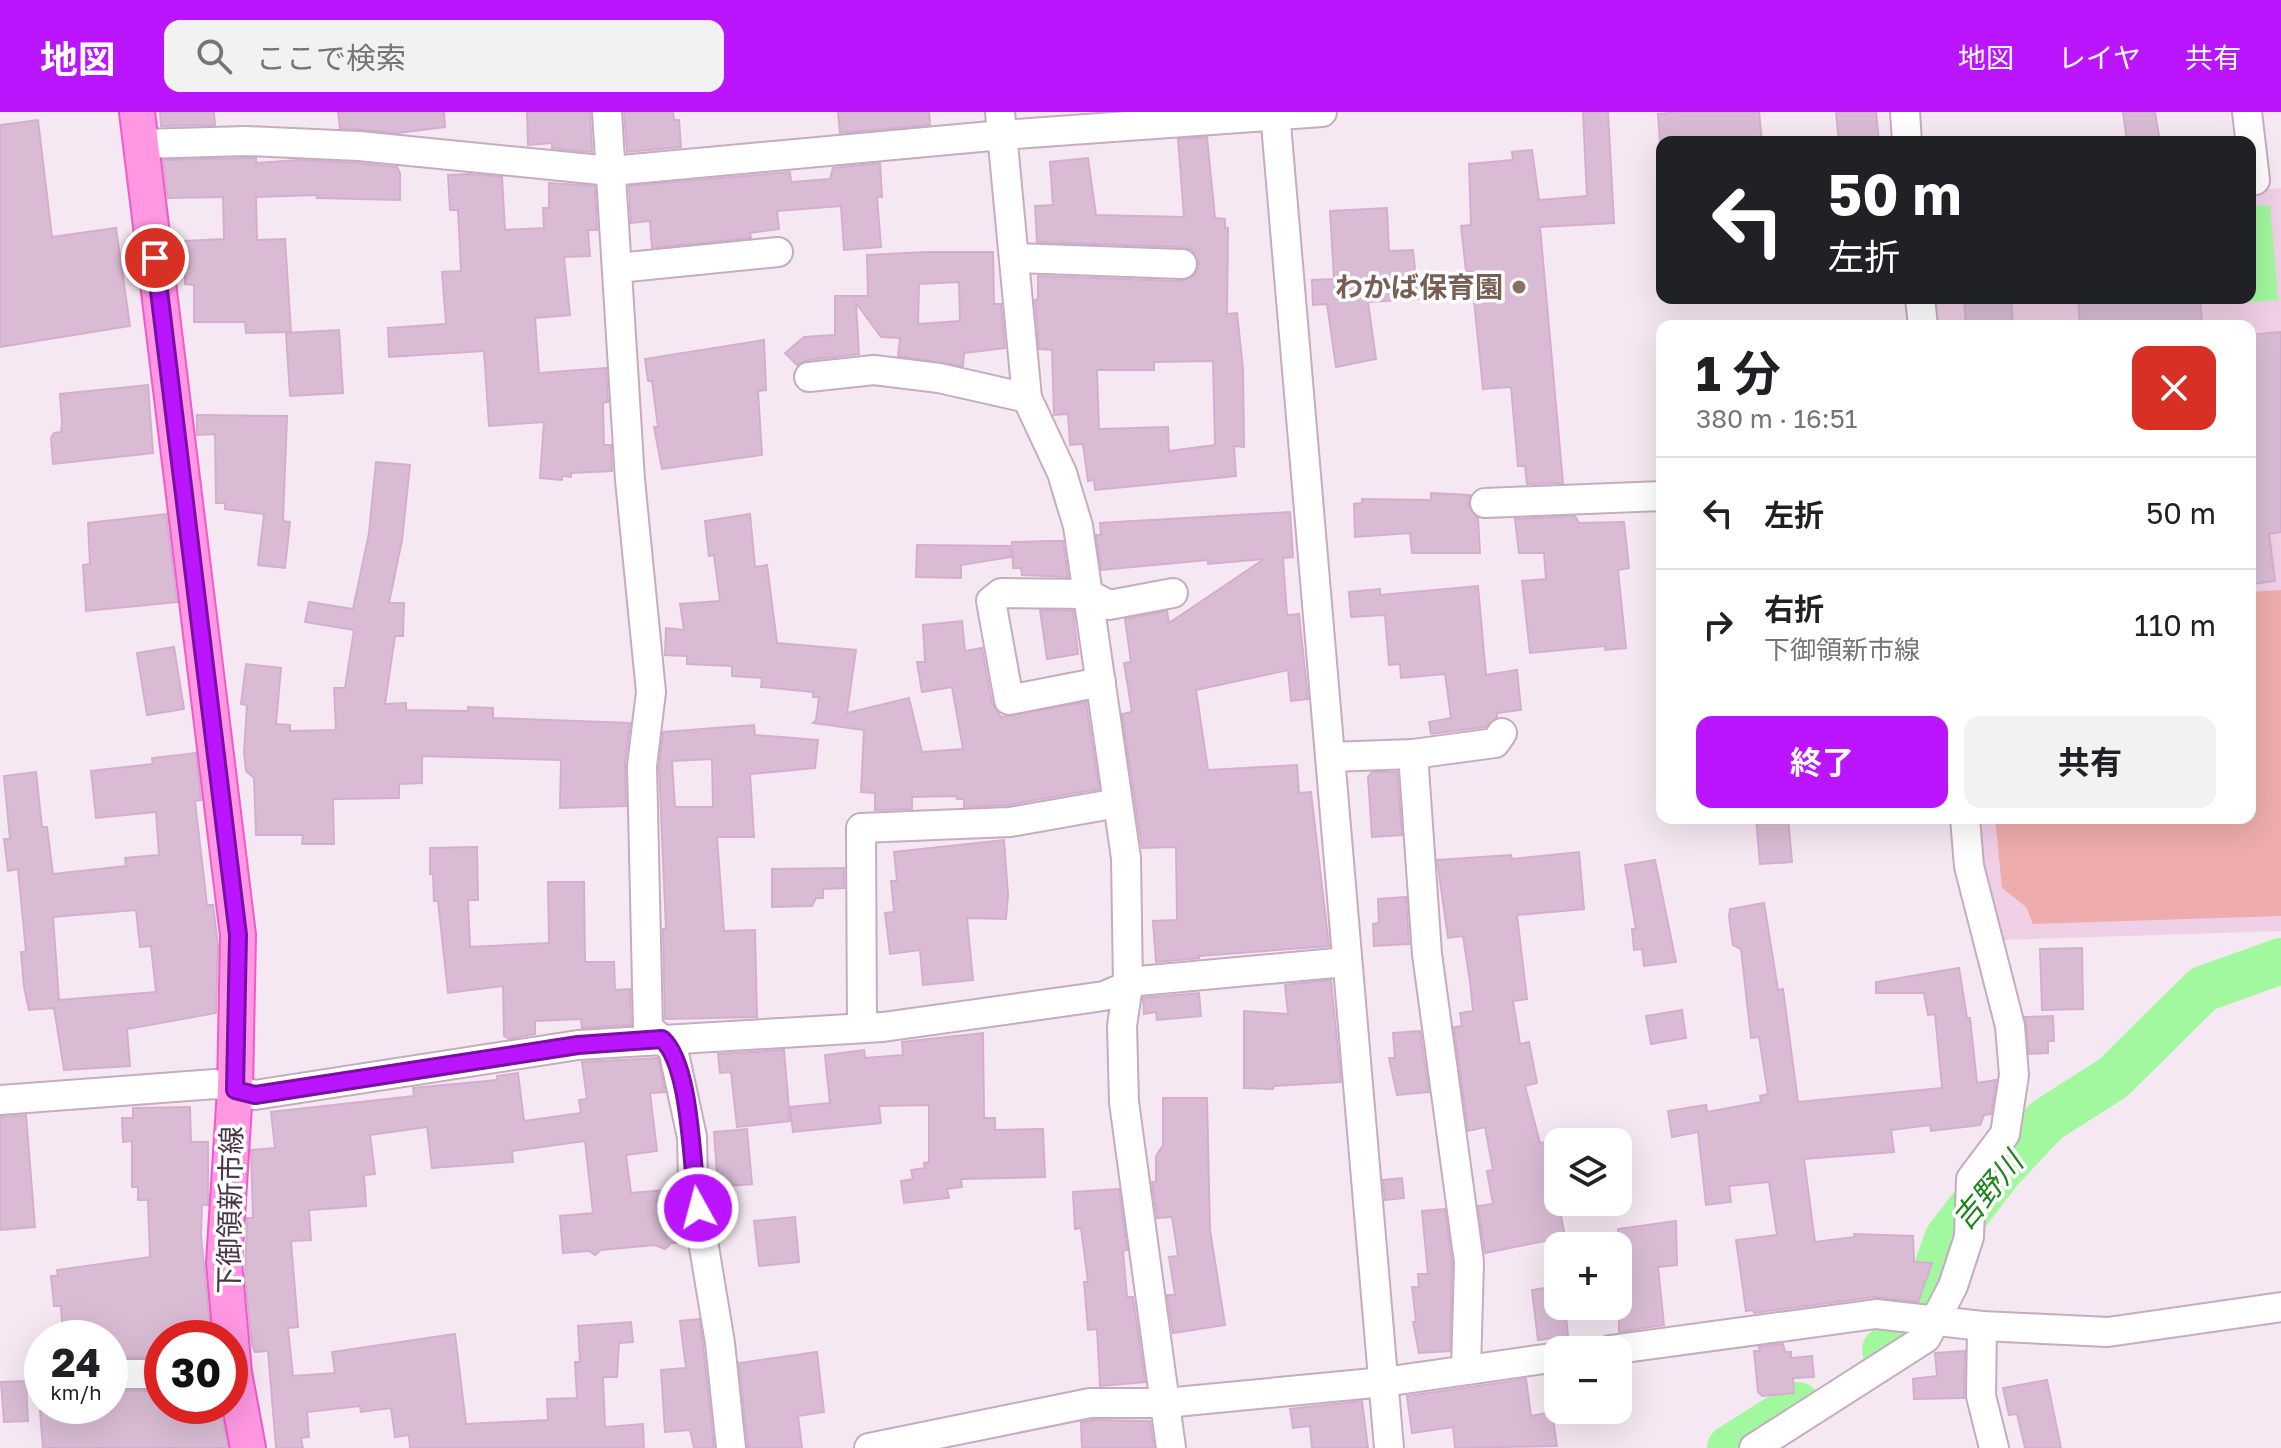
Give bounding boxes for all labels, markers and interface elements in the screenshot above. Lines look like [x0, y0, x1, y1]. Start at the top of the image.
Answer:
search box [164, 20, 724, 92]
icon: search [192, 34, 236, 78]
text: 地図 [40, 36, 116, 81]
text: ここで検索 [256, 40, 406, 76]
text: 地図 [1958, 41, 2014, 74]
text: レイヤ [2058, 41, 2141, 74]
text: 共有 [2185, 41, 2241, 74]
text: 50 m [1828, 160, 1962, 227]
icon: left [1696, 168, 1800, 272]
pin [121, 224, 189, 292]
text: 左折 [1828, 235, 1900, 278]
icon: arrive [133, 236, 177, 280]
place label: わかば保育園 [1335, 270, 1503, 303]
marker: わかば保育園 [1510, 278, 1528, 296]
text: 1 分 [1696, 344, 1781, 402]
button: close [2132, 346, 2216, 430]
text: 380 m · 16:51 [1696, 403, 1857, 434]
icon: left [1696, 491, 1740, 535]
text: 50 m [2146, 495, 2216, 531]
text: 左折 [1764, 497, 1824, 533]
text: 右折 [1764, 591, 1824, 627]
icon: right [1696, 603, 1740, 647]
text: 110 m [2134, 607, 2216, 643]
text: 下御領新市線 [1764, 634, 1920, 665]
button: 終了 [1696, 716, 1948, 808]
button: 共有 [1964, 716, 2216, 808]
street label: 下御領新市線 [212, 1126, 247, 1294]
map controls [1544, 1128, 1632, 1424]
button: layers [1544, 1128, 1632, 1216]
water label: 吉野川 [1945, 1142, 2032, 1236]
position arrow [656, 1166, 740, 1250]
button: + [1544, 1232, 1632, 1320]
speed limit sign: 30 [144, 1320, 248, 1424]
button: − [1544, 1336, 1632, 1424]
text: 24 [51, 1338, 101, 1386]
text: km/h [51, 1380, 101, 1404]

